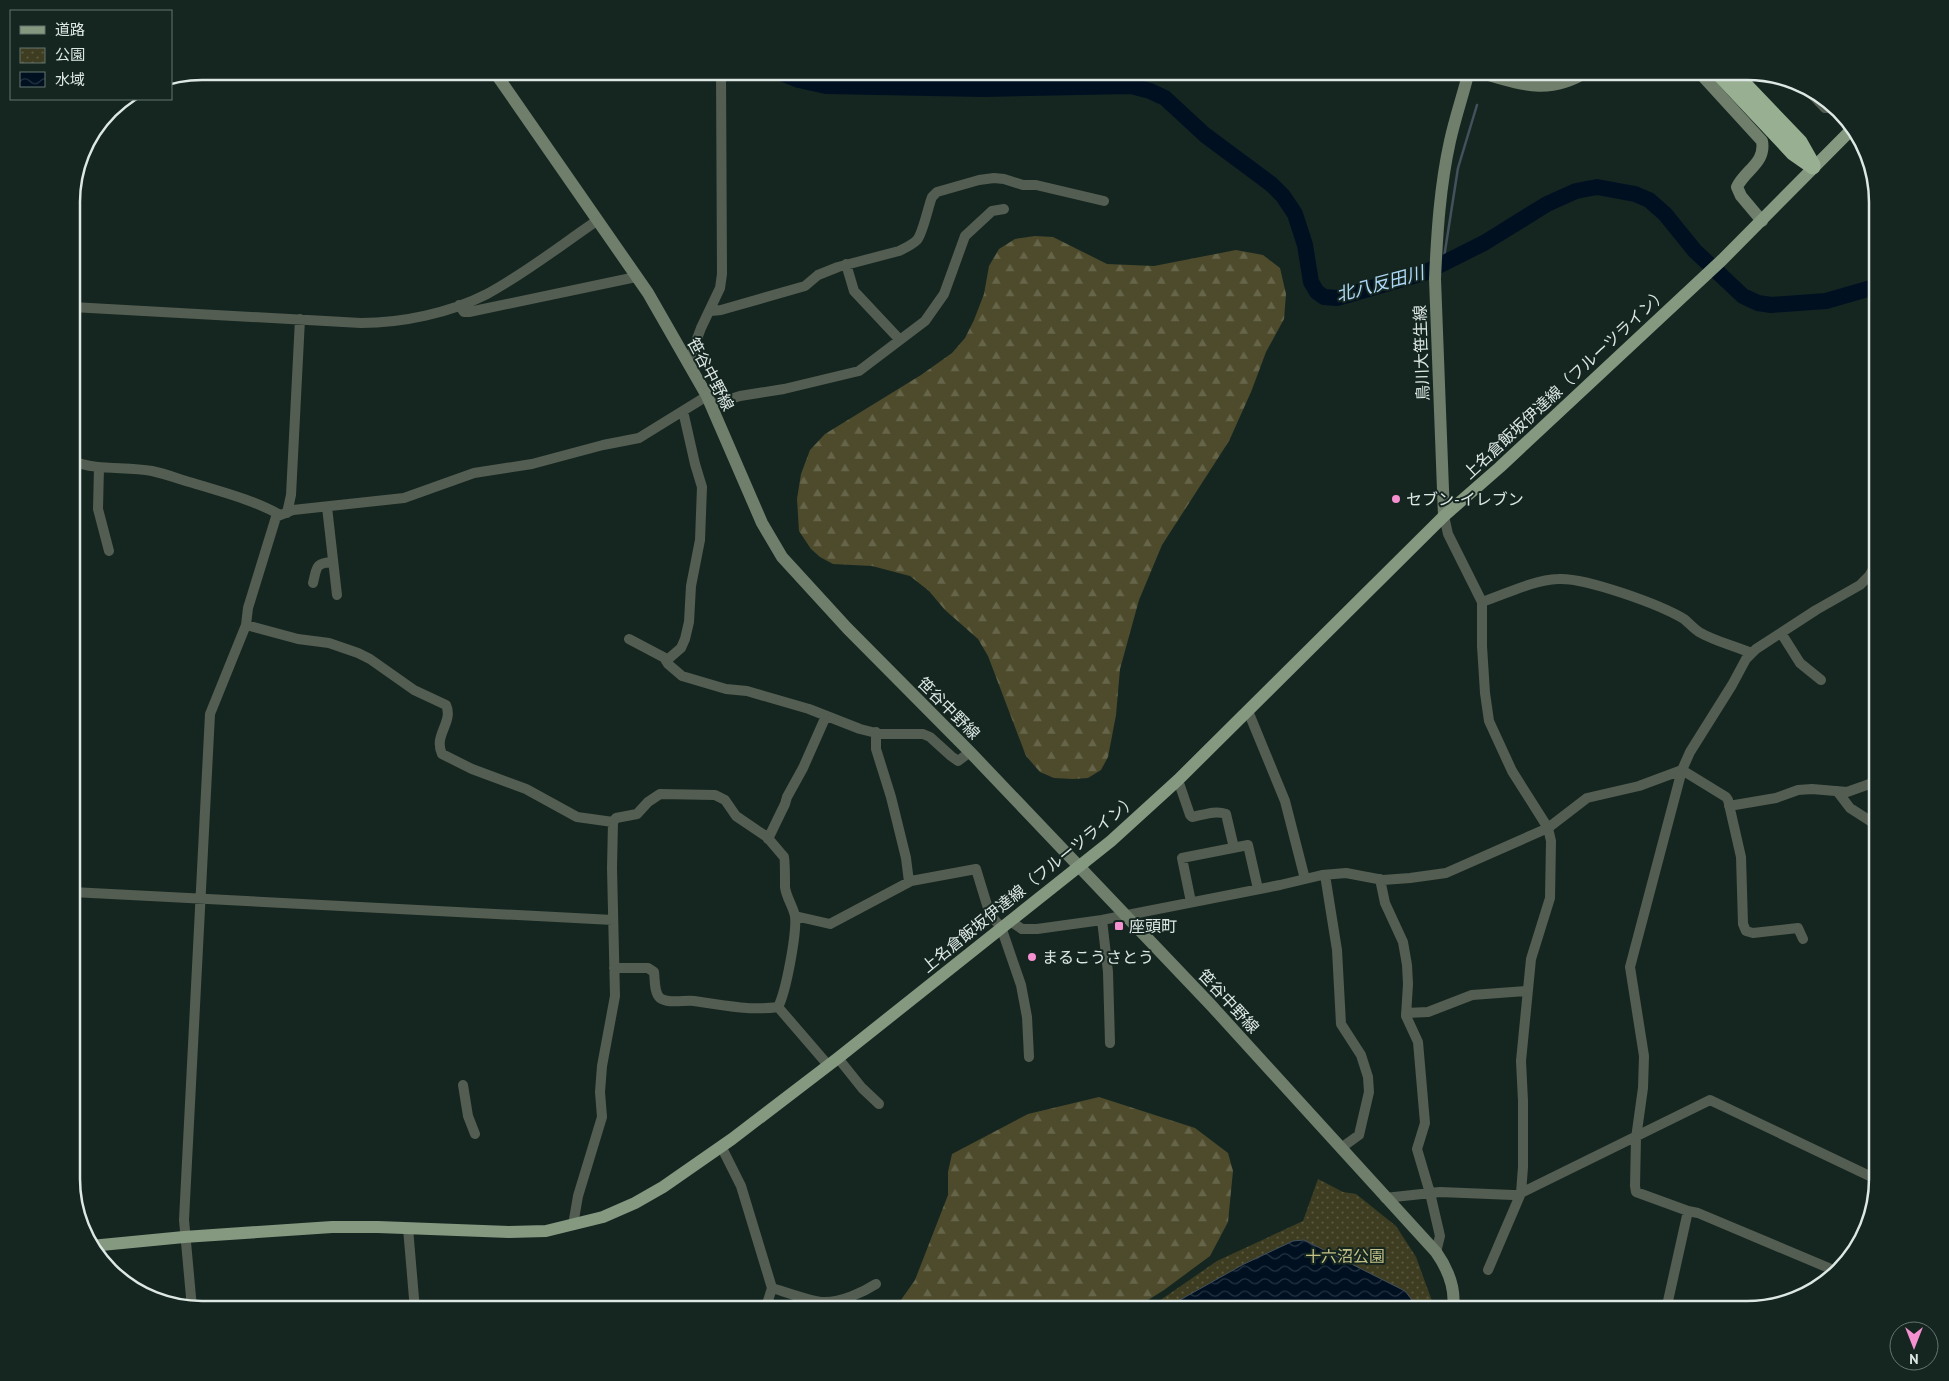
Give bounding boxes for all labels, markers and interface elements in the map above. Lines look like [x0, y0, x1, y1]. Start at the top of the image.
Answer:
legend [10, 10, 172, 100]
text: 道路 [55, 20, 85, 39]
text: 公園 [55, 45, 85, 64]
text: 水域 [55, 70, 85, 89]
water label: 北八反田川 [1333, 260, 1428, 306]
street label: 上名倉飯坂伊達線（フルーツライン） [1459, 283, 1671, 483]
street label: 鳥川大笹生線 [1409, 305, 1433, 401]
street label: 笹谷中野線 [683, 334, 739, 414]
place label: セブン-イレブン [1406, 489, 1524, 509]
marker: セブン-イレブン [1390, 493, 1402, 505]
street label: 笹谷中野線 [914, 673, 984, 743]
street label: 上名倉飯坂伊達線（フルーツライン） [917, 790, 1141, 976]
place label: 座頭町 [1129, 916, 1177, 936]
marker: 座頭町 [1113, 920, 1125, 932]
place label: まるこうさとう [1042, 947, 1154, 967]
marker: まるこうさとう [1026, 951, 1038, 963]
street label: 笹谷中野線 [1194, 965, 1264, 1037]
park label: 十六沼公園 [1305, 1246, 1385, 1266]
north arrow [1889, 1321, 1939, 1371]
text: N [1909, 1350, 1919, 1368]

